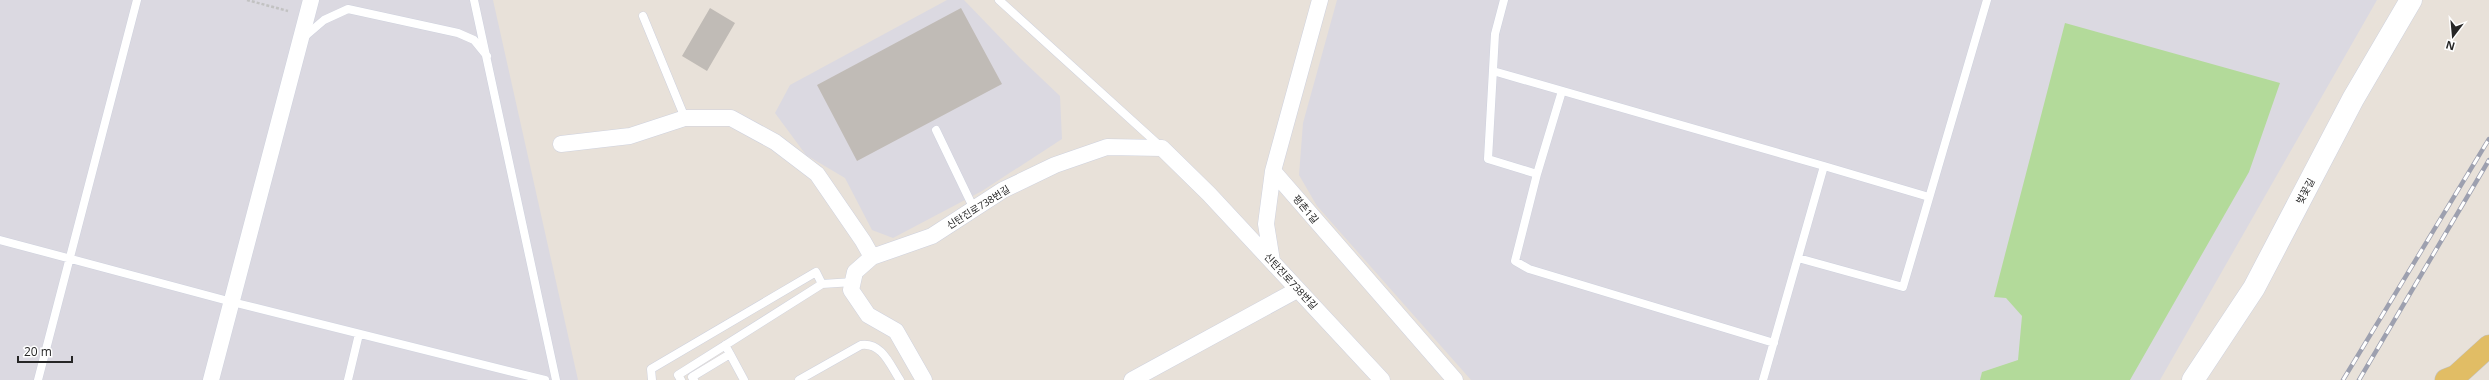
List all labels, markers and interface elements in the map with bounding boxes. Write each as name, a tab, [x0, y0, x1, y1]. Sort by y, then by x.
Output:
north arrow	[2433, 16, 2473, 56]
text: N	[2444, 38, 2456, 55]
street label: 벚꽃길	[2292, 176, 2318, 206]
street label: 신탄진로738번길	[944, 182, 1012, 232]
street label: 평촌1길	[1290, 192, 1322, 226]
street label: 신탄진로738번길	[1261, 250, 1321, 312]
scale bar	[18, 338, 72, 364]
text: 20 m	[24, 343, 52, 360]

